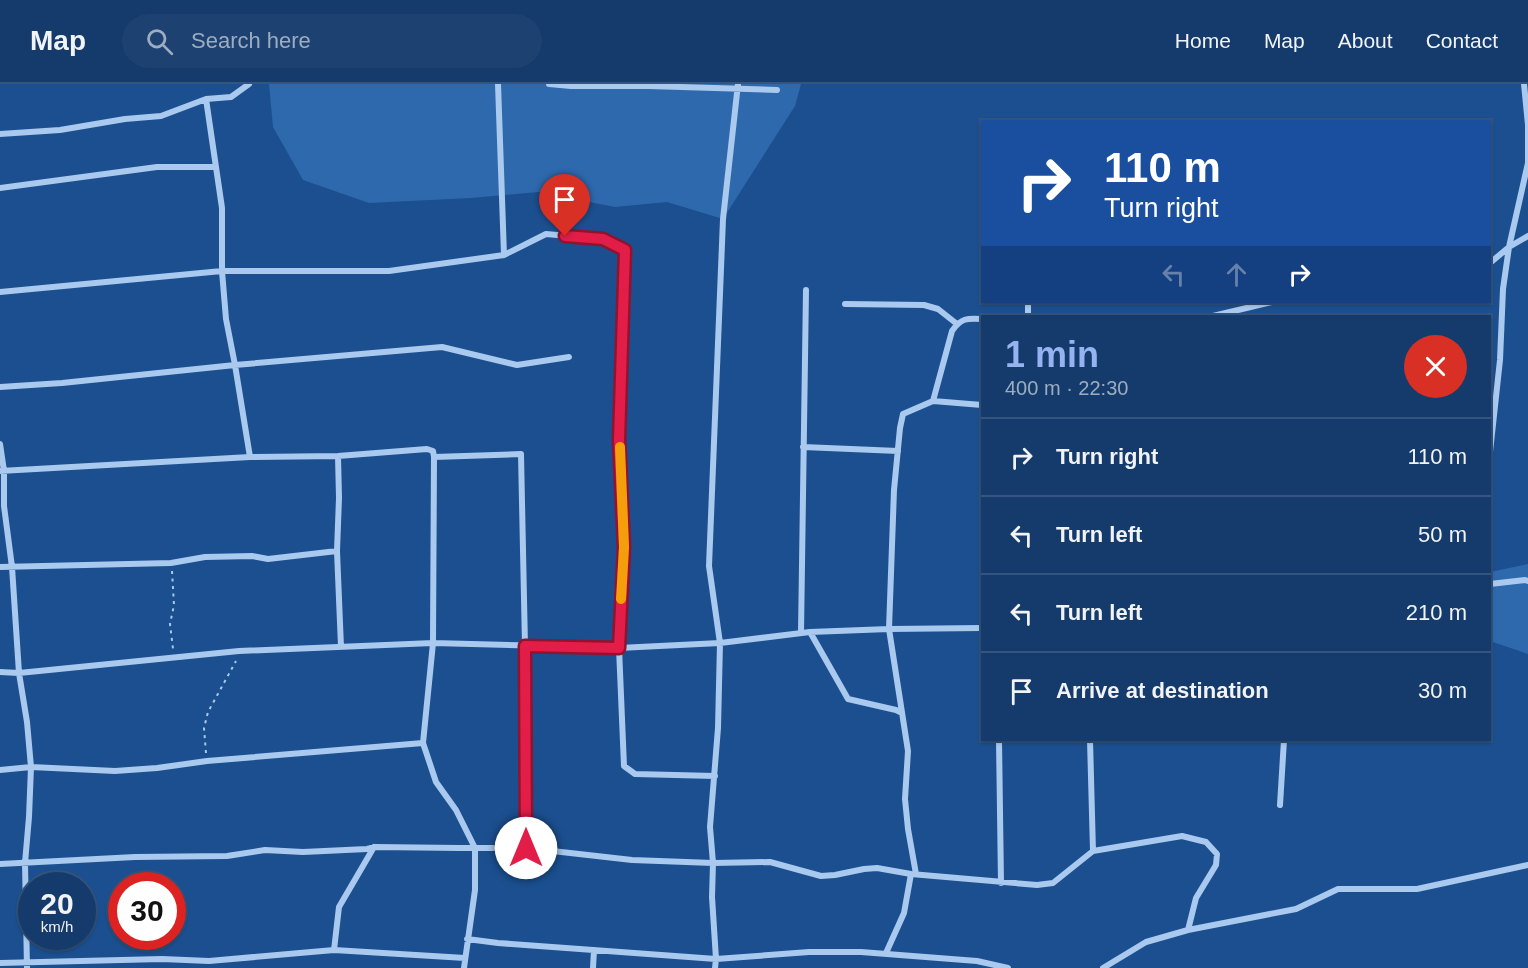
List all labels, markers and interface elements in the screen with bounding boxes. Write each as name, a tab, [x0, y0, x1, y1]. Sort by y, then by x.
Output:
search box	[122, 14, 542, 68]
text: Map	[30, 25, 86, 56]
icon: search	[143, 25, 176, 58]
text: Search here	[191, 28, 311, 53]
text: Home	[1175, 29, 1231, 52]
text: Map	[1264, 29, 1305, 52]
text: About	[1338, 29, 1393, 52]
text: Contact	[1426, 29, 1498, 52]
icon: right	[1005, 144, 1083, 222]
text: 110 m	[1104, 144, 1221, 191]
pin	[539, 174, 590, 236]
icon: arrive	[548, 183, 581, 216]
text: Turn right	[1104, 193, 1219, 223]
icon: left	[1157, 258, 1190, 291]
icon: ahead	[1220, 258, 1253, 291]
icon: right	[1283, 258, 1316, 291]
text: 1 min	[1005, 334, 1099, 375]
button: close	[1404, 335, 1467, 398]
text: 400 m · 22:30	[1005, 377, 1128, 399]
icon: right	[1005, 441, 1038, 474]
text: Turn right	[1056, 444, 1158, 469]
text: 110 m	[1407, 444, 1467, 469]
icon: left	[1005, 519, 1038, 552]
text: Turn left	[1056, 522, 1142, 547]
text: 50 m	[1418, 522, 1467, 547]
icon: left	[1005, 597, 1038, 630]
text: Turn left	[1056, 600, 1142, 625]
text: 210 m	[1406, 600, 1467, 625]
icon: arrive	[1005, 675, 1038, 708]
text: Arrive at destination	[1056, 678, 1269, 703]
text: 30 m	[1418, 678, 1467, 703]
position arrow	[494, 816, 558, 880]
speed limit sign: 30	[108, 872, 186, 950]
text: 20	[40, 887, 74, 920]
text: km/h	[41, 918, 73, 935]

